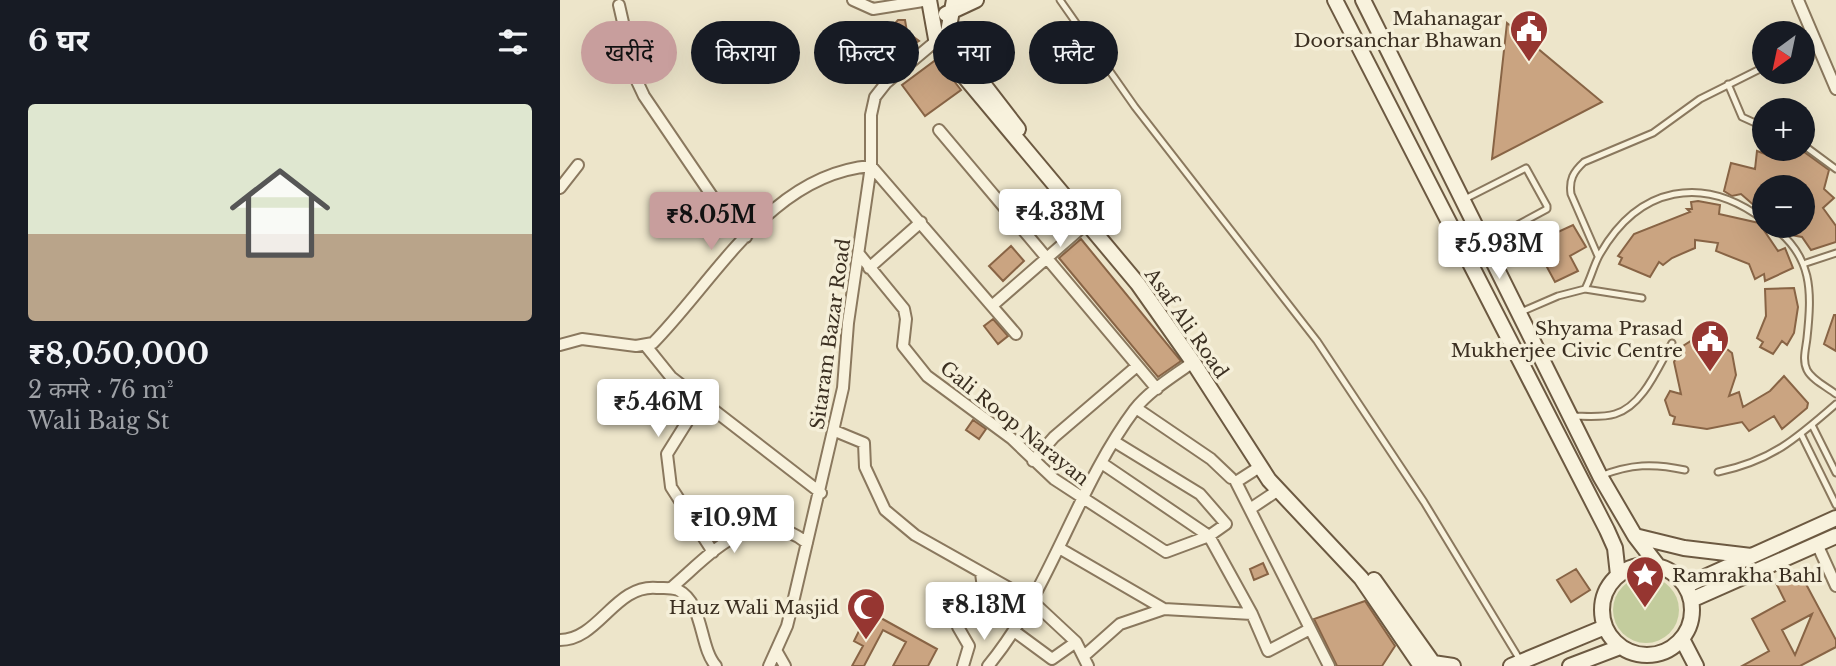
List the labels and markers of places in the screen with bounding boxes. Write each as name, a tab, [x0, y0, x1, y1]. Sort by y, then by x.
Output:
place label: Mahanagar Doorsanchar Bhawan	[1294, 7, 1502, 52]
public building icon: Mahanagar Doorsanchar Bhawan	[1508, 8, 1550, 63]
pin: ₹4.33M	[1003, 190, 1117, 249]
pin: ₹8.05M	[654, 192, 768, 252]
pin: ₹5.93M	[1442, 222, 1556, 281]
place label: Shyama Prasad Mukherjee Civic Centre	[1451, 317, 1683, 362]
public building icon: Shyama Prasad Mukherjee Civic Centre	[1689, 318, 1731, 373]
pin: ₹5.46M	[601, 380, 715, 439]
pin: ₹10.9M	[677, 496, 791, 555]
place icon: Ramrakha Bahl	[1624, 554, 1666, 609]
place label: Ramrakha Bahl	[1672, 564, 1822, 587]
pin: ₹8.13M	[927, 582, 1041, 642]
mosque icon: Hauz Wali Masjid	[845, 586, 887, 641]
place label: Hauz Wali Masjid	[669, 596, 839, 619]

